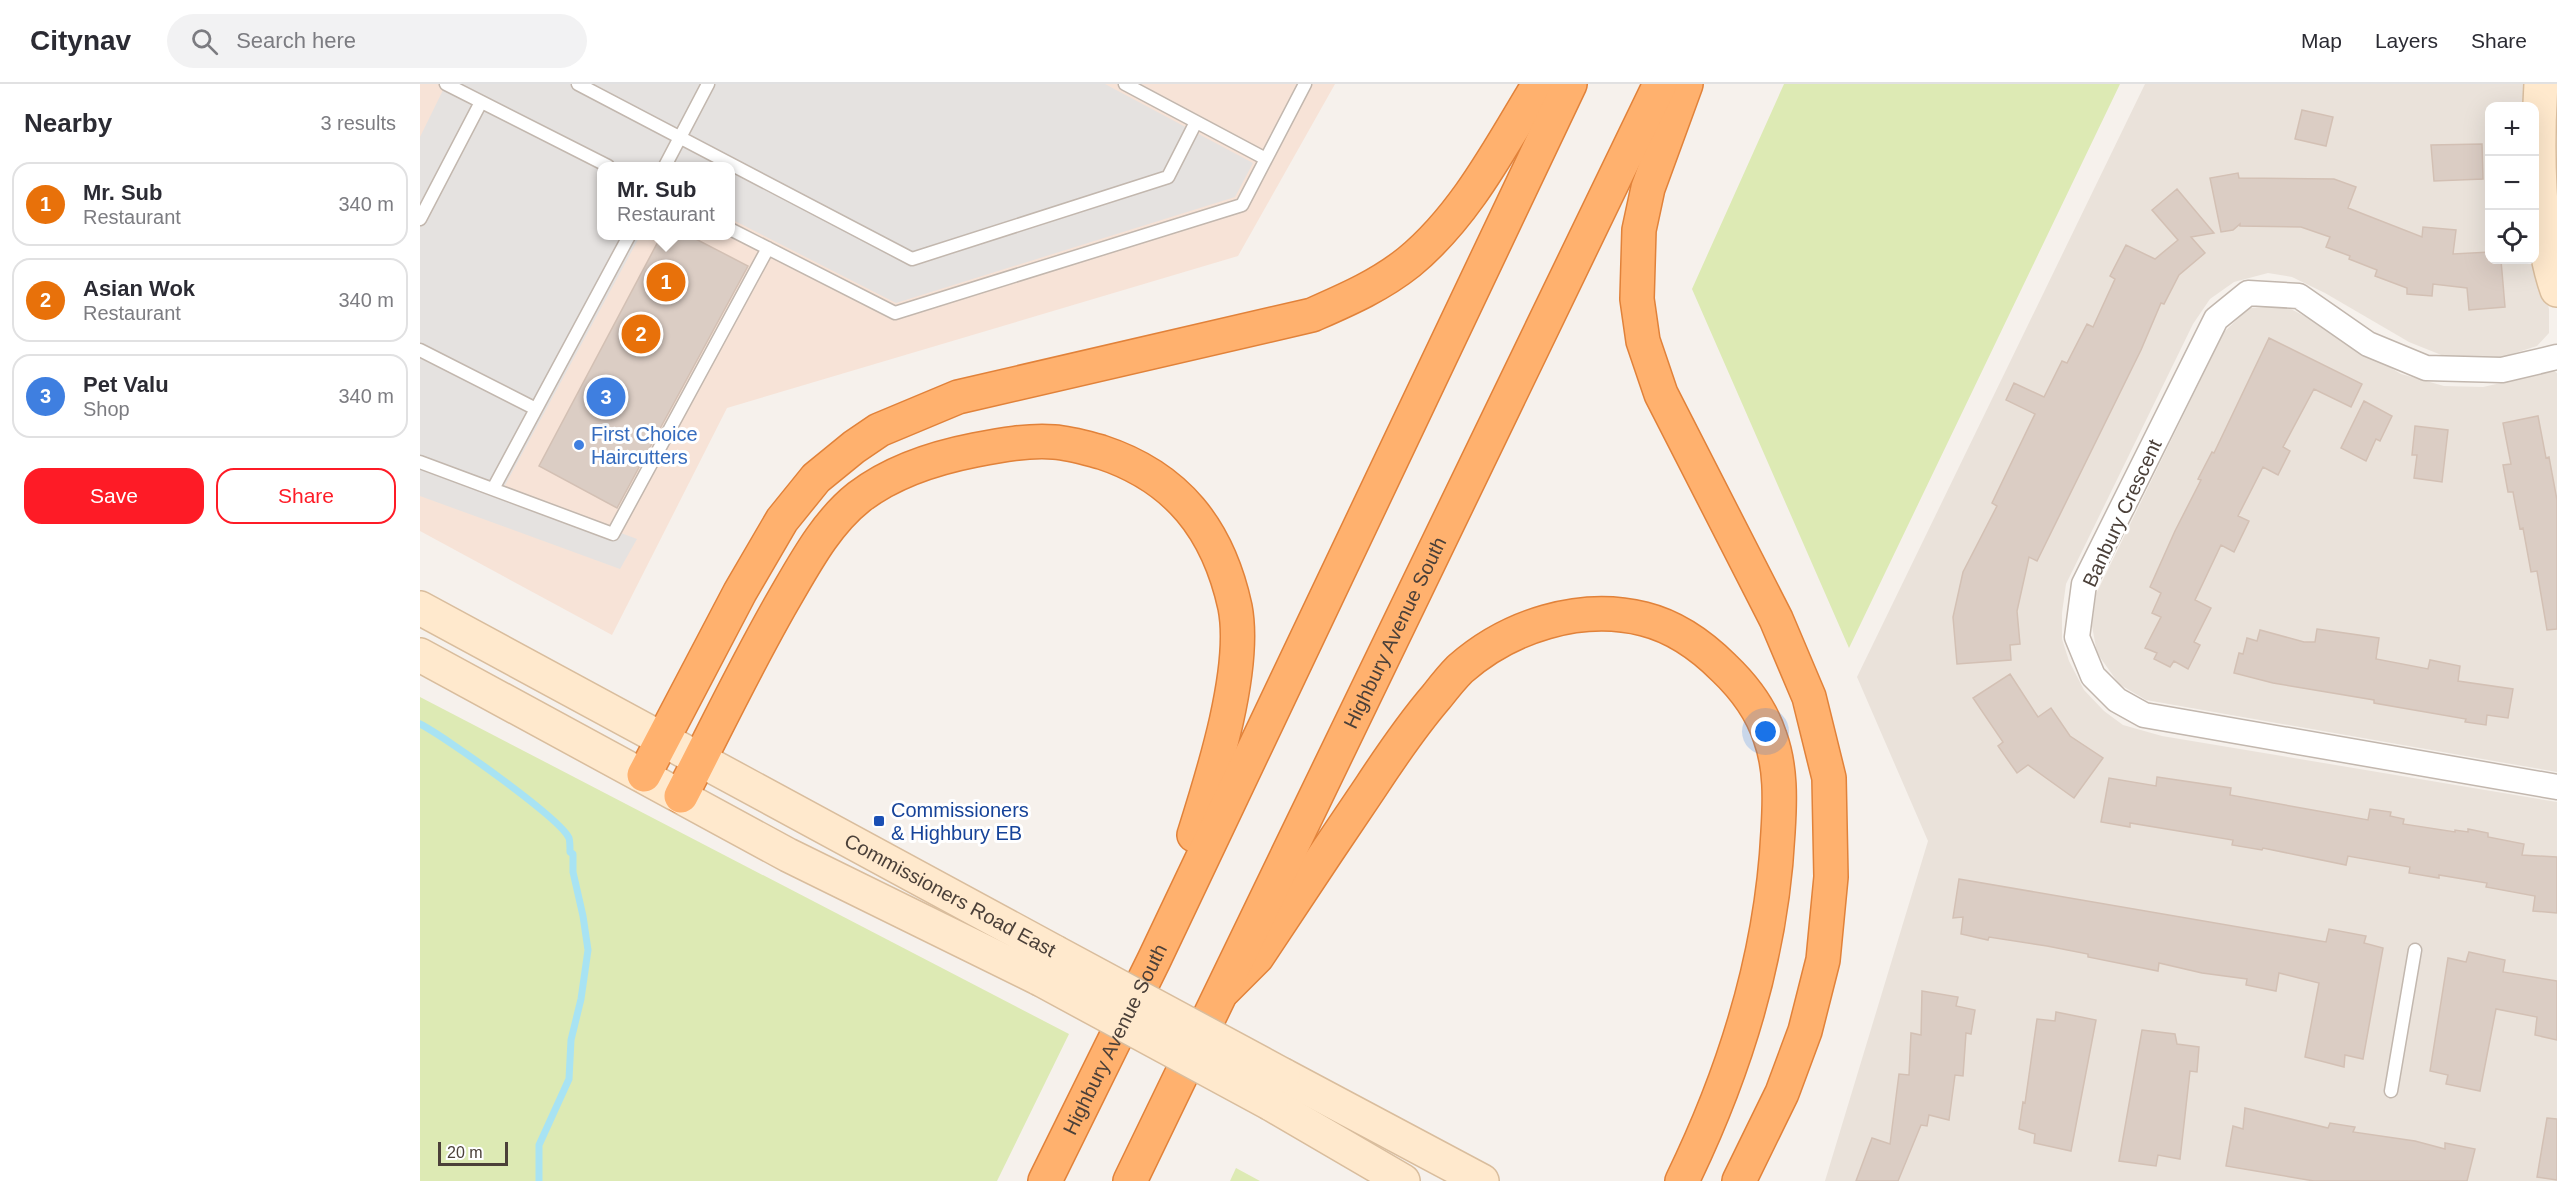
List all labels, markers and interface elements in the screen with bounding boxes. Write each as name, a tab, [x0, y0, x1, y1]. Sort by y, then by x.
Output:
search box	[167, 14, 587, 68]
text: Citynav	[30, 25, 131, 56]
icon: search	[188, 25, 221, 58]
text: Search here	[236, 28, 356, 53]
text: Map	[2301, 29, 2342, 52]
text: Layers	[2375, 29, 2438, 52]
text: Share	[2471, 29, 2527, 52]
map controls	[2485, 102, 2539, 264]
button: +	[2485, 102, 2539, 156]
text: Nearby	[24, 108, 112, 138]
text: 3 results	[320, 112, 396, 134]
button: −	[2485, 156, 2539, 210]
popup	[597, 162, 735, 240]
text: Mr. Sub	[617, 177, 697, 202]
text: Mr. Sub	[83, 180, 162, 205]
text: 1	[40, 193, 51, 215]
text: 340 m	[338, 193, 394, 215]
text: Restaurant	[617, 203, 715, 225]
text: Restaurant	[83, 206, 181, 228]
button: locate	[2485, 210, 2539, 264]
pin: 1	[646, 260, 686, 304]
text: Asian Wok	[83, 276, 195, 301]
text: 2	[40, 289, 51, 311]
text: 340 m	[338, 289, 394, 311]
text: Restaurant	[83, 302, 181, 324]
pin: 2	[622, 312, 660, 356]
text: Pet Valu	[83, 372, 169, 397]
pin: 3	[586, 374, 626, 420]
text: 3	[40, 385, 51, 407]
text: 340 m	[338, 385, 394, 407]
text: Shop	[83, 398, 130, 420]
place label: First Choice Haircutters	[591, 423, 698, 468]
street label: Banbury Crescent	[2078, 435, 2166, 590]
marker: First Choice Haircutters	[572, 438, 586, 452]
button: Save	[24, 468, 204, 524]
button: Share	[216, 468, 396, 524]
street label: Highbury Avenue South	[1339, 533, 1450, 732]
your location	[1751, 717, 1780, 746]
place label: Commissioners & Highbury EB	[891, 799, 1029, 844]
marker: Commissioners & Highbury EB	[872, 814, 886, 828]
street label: Commissioners Road East	[841, 829, 1060, 962]
street label: Highbury Avenue South	[1059, 940, 1171, 1138]
scale bar	[438, 1139, 508, 1166]
text: 20 m	[447, 1144, 483, 1161]

